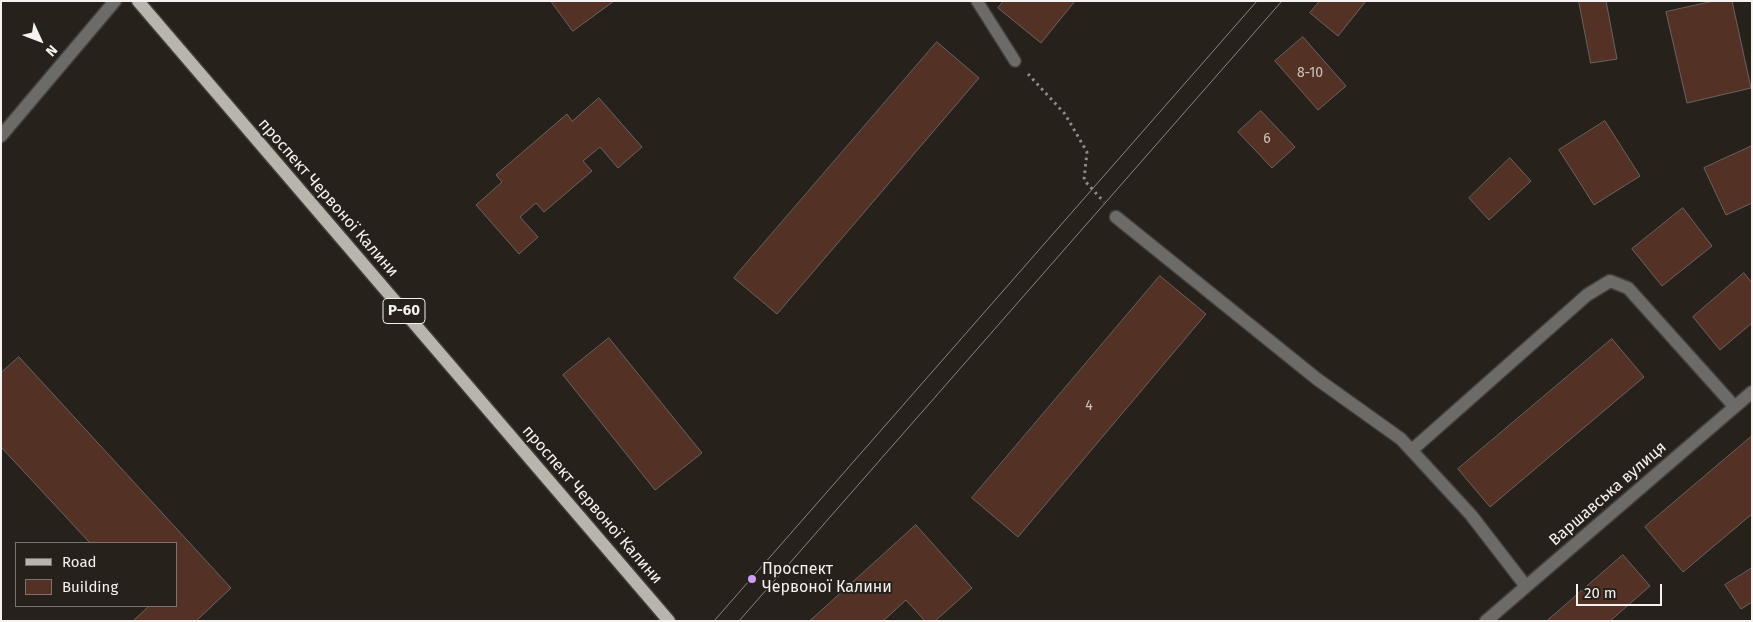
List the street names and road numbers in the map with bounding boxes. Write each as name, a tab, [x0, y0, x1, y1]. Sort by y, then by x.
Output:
street label: проспект Червоної Калини	[254, 115, 402, 281]
road number: Р-60	[383, 298, 425, 324]
street label: проспект Червоної Калини	[518, 422, 666, 588]
street label: Варшавська вулиця	[1546, 438, 1670, 550]

